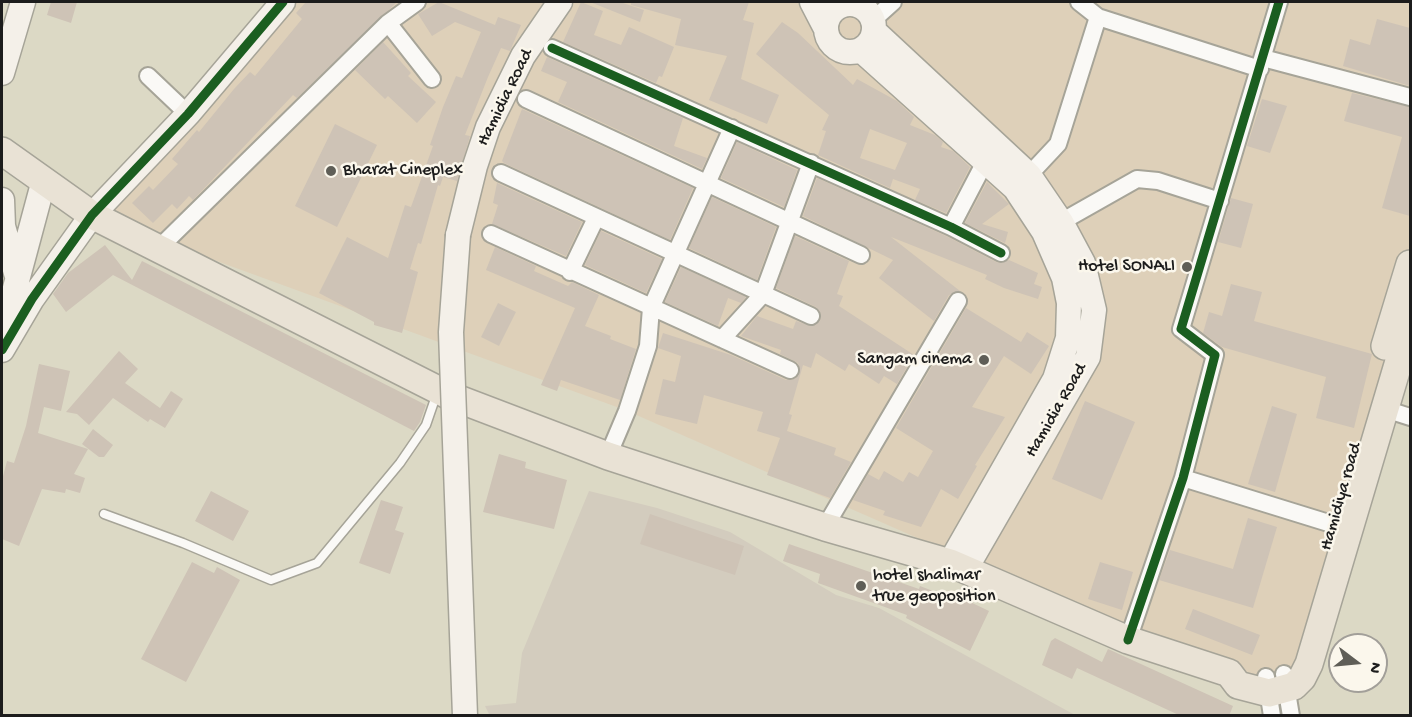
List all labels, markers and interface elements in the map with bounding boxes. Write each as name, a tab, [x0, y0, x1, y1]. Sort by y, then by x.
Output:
street label: Hamidia Road	[473, 46, 539, 150]
place label: Bharat Cineplex	[343, 160, 463, 182]
marker: Bharat Cineplex	[324, 164, 338, 178]
place label: Hotel SONALI	[1078, 256, 1175, 278]
marker: Hotel SONALI	[1180, 260, 1194, 274]
place label: Sangam cinema	[857, 349, 972, 371]
marker: Sangam cinema	[977, 353, 991, 367]
street label: Hamidia Road	[1021, 360, 1093, 462]
street label: Hamidiya road	[1316, 441, 1368, 553]
place label: hotel shalimar true geoposition	[873, 565, 995, 608]
marker: hotel shalimar true geoposition	[854, 579, 868, 593]
north arrow	[1328, 633, 1388, 693]
text: N	[1363, 660, 1384, 675]

